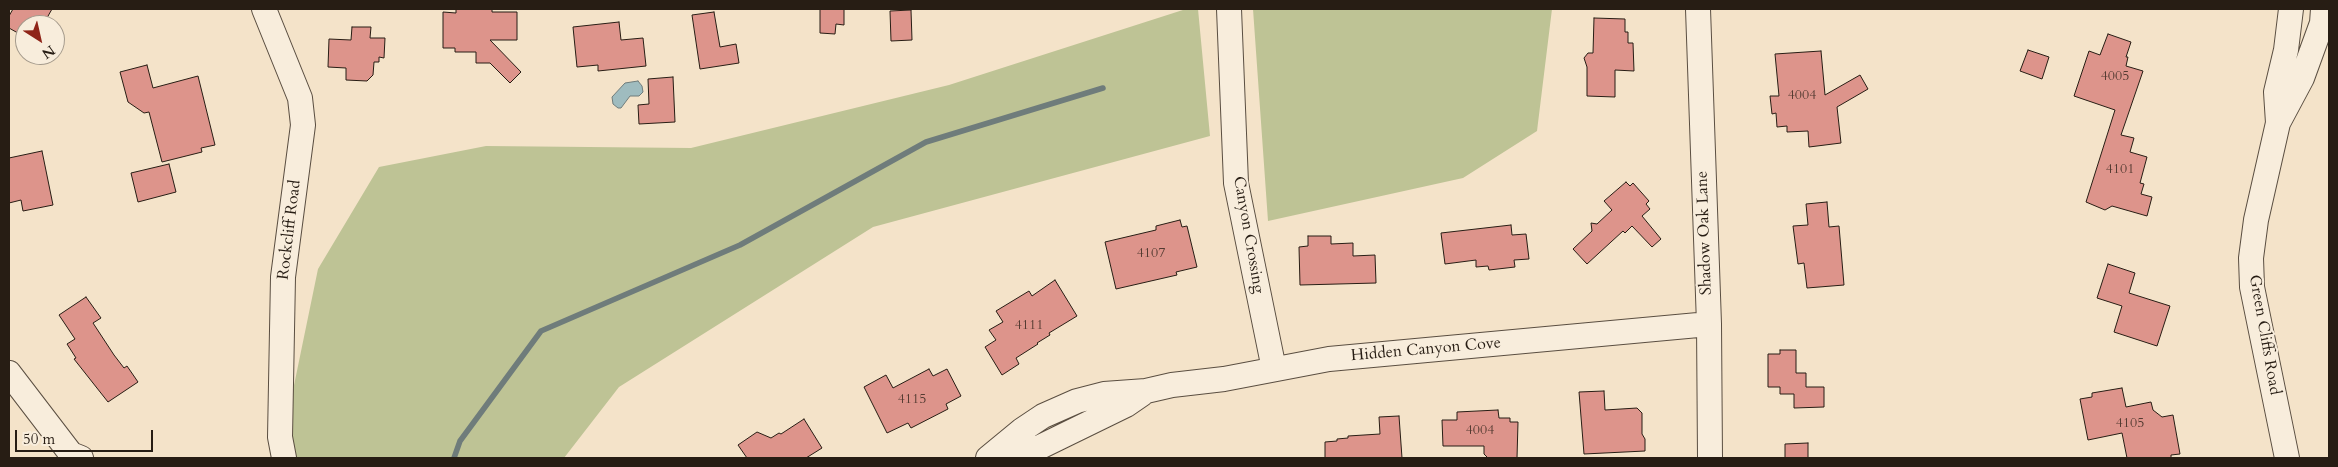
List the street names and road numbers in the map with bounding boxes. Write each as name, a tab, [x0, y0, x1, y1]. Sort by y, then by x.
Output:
street label: Shadow Oak Lane	[1693, 170, 1717, 296]
street label: Canyon Crossing	[1228, 175, 1268, 295]
street label: Rockcliff Road	[274, 179, 306, 281]
street label: Green Cliffs Road	[2244, 273, 2284, 397]
street label: Hidden Canyon Cove	[1350, 334, 1502, 366]

